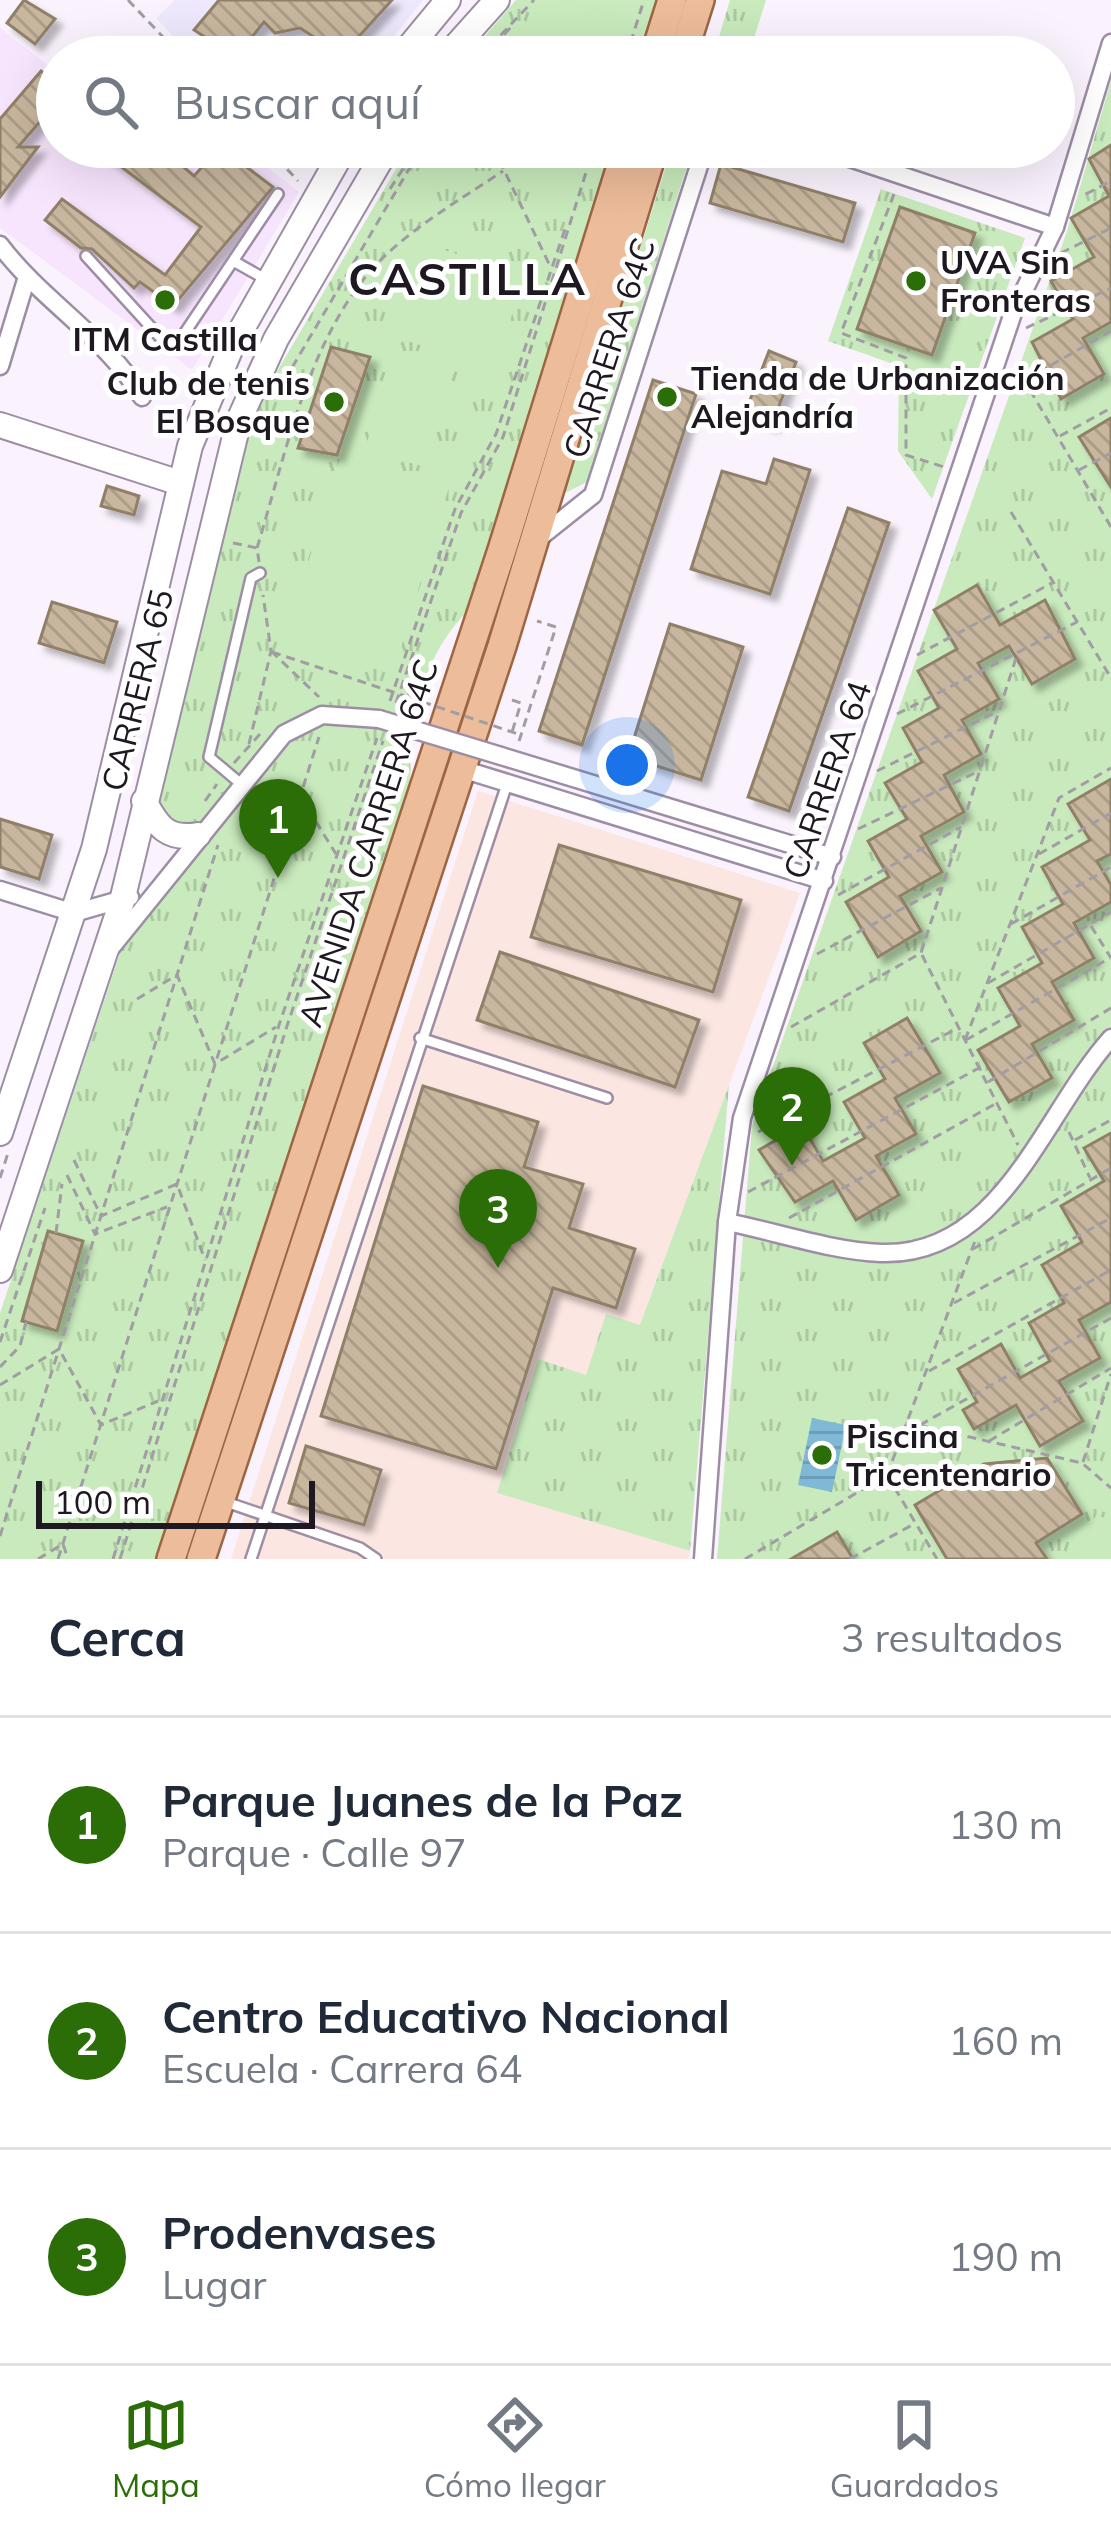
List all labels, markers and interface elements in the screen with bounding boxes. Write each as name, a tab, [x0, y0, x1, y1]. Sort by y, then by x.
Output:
search box	[36, 36, 1075, 168]
icon: search	[78, 69, 144, 135]
text: Buscar aquí	[174, 74, 421, 130]
street label: CARRERA 64C	[554, 233, 663, 463]
place label: UVA Sin Fronteras	[940, 241, 1091, 320]
district label: CASTILLA	[348, 250, 588, 306]
marker: UVA Sin Fronteras	[903, 268, 929, 294]
marker: ITM Castilla	[152, 287, 178, 313]
place label: ITM Castilla	[72, 318, 258, 359]
place label: Tienda de Urbanización Alejandría	[691, 357, 1065, 436]
place label: Club de tenis El Bosque	[107, 362, 310, 441]
marker: Tienda de Urbanización Alejandría	[654, 384, 680, 410]
marker: Club de tenis El Bosque	[321, 389, 347, 415]
street label: CARRERA 65	[92, 585, 181, 795]
street label: AVENIDA CARRERA 64C	[289, 654, 446, 1032]
street label: CARRERA 64	[774, 676, 879, 884]
your location	[597, 735, 657, 795]
pin: 1	[239, 779, 317, 878]
pin: 2	[753, 1067, 831, 1166]
pin: 3	[459, 1169, 537, 1268]
place label: Piscina Tricentenario	[846, 1415, 1052, 1494]
marker: Piscina Tricentenario	[809, 1442, 835, 1468]
scale bar	[36, 1475, 315, 1528]
text: 100 m	[54, 1481, 151, 1522]
text: Cerca	[48, 1605, 186, 1669]
text: 3 resultados	[841, 1613, 1063, 1662]
text: Parque Juanes de la Paz	[162, 1772, 683, 1828]
text: 1	[75, 1800, 99, 1849]
text: 130 m	[948, 1800, 1063, 1849]
text: Parque · Calle 97	[162, 1828, 466, 1877]
text: Centro Educativo Nacional	[162, 1988, 730, 2044]
text: 2	[75, 2016, 99, 2065]
text: 160 m	[948, 2016, 1063, 2065]
text: Escuela · Carrera 64	[162, 2044, 522, 2093]
text: Prodenvases	[162, 2204, 437, 2260]
text: 3	[75, 2232, 99, 2281]
text: 190 m	[948, 2232, 1063, 2281]
text: Lugar	[162, 2260, 266, 2309]
tab: Mapa	[112, 2392, 200, 2505]
tab: Cómo llegar	[424, 2392, 606, 2505]
tab: Guardados	[830, 2392, 999, 2505]

